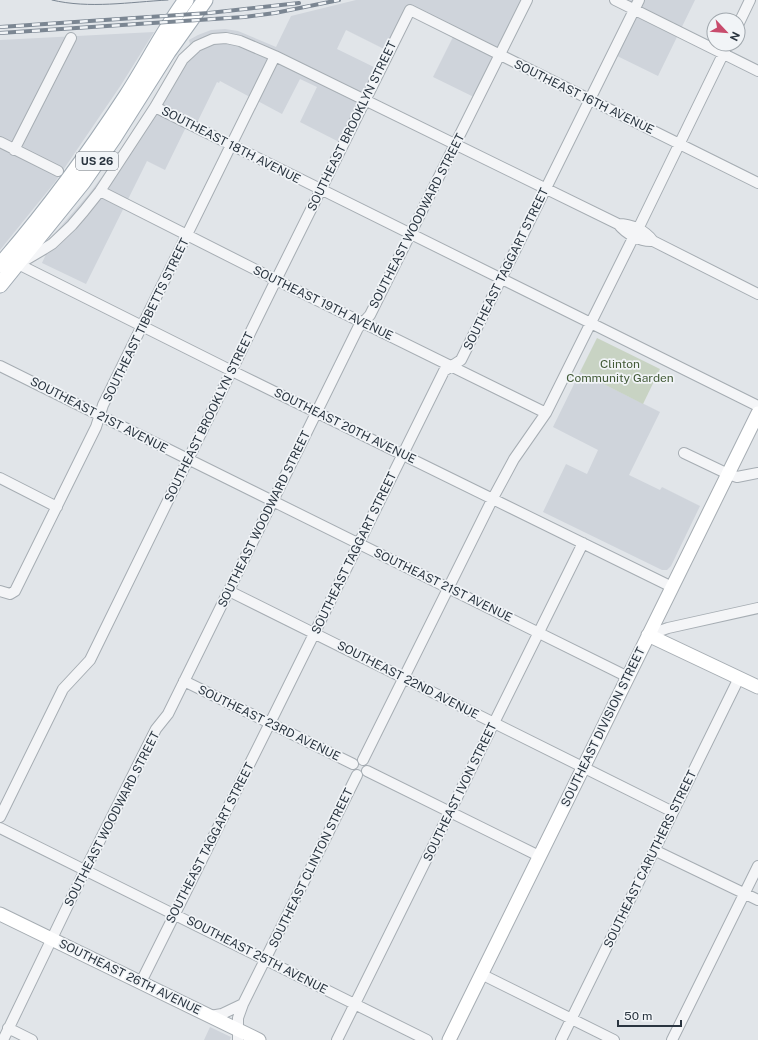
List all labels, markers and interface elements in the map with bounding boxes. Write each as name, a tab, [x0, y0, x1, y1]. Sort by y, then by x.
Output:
north arrow	[706, 12, 746, 52]
text: N	[728, 30, 742, 43]
street label: SOUTHEAST BROOKLYN STREET	[305, 39, 399, 213]
street label: SOUTHEAST 16TH AVENUE	[512, 57, 656, 137]
street label: SOUTHEAST 18TH AVENUE	[159, 104, 303, 186]
street label: SOUTHEAST WOODWARD STREET	[367, 131, 467, 311]
road number: US 26	[76, 152, 118, 170]
street label: SOUTHEAST TAGGART STREET	[461, 186, 551, 352]
street label: SOUTHEAST TIBBETTS STREET	[100, 236, 192, 404]
street label: SOUTHEAST 19TH AVENUE	[251, 263, 395, 343]
street label: SOUTHEAST BROOKLYN STREET	[162, 330, 256, 504]
park label: Clinton Community Garden	[566, 357, 674, 385]
street label: SOUTHEAST 21ST AVENUE	[28, 374, 170, 456]
street label: SOUTHEAST 20TH AVENUE	[272, 385, 418, 467]
street label: SOUTHEAST WOODWARD STREET	[215, 428, 313, 610]
street label: SOUTHEAST TAGGART STREET	[309, 470, 399, 636]
street label: SOUTHEAST 21ST AVENUE	[371, 545, 515, 625]
street label: SOUTHEAST 22ND AVENUE	[335, 638, 481, 722]
street label: SOUTHEAST DIVISION STREET	[558, 645, 648, 809]
street label: SOUTHEAST 23RD AVENUE	[196, 682, 342, 764]
street label: SOUTHEAST IVON STREET	[420, 721, 500, 863]
street label: SOUTHEAST WOODWARD STREET	[62, 729, 162, 909]
street label: SOUTHEAST TAGGART STREET	[163, 760, 257, 926]
street label: SOUTHEAST CARUTHERS STREET	[601, 768, 699, 950]
street label: SOUTHEAST CLINTON STREET	[266, 786, 356, 950]
street label: SOUTHEAST 25TH AVENUE	[184, 913, 330, 997]
street label: SOUTHEAST 26TH AVENUE	[57, 936, 203, 1018]
scale bar	[618, 1002, 681, 1028]
text: 50 m	[624, 1009, 652, 1023]

